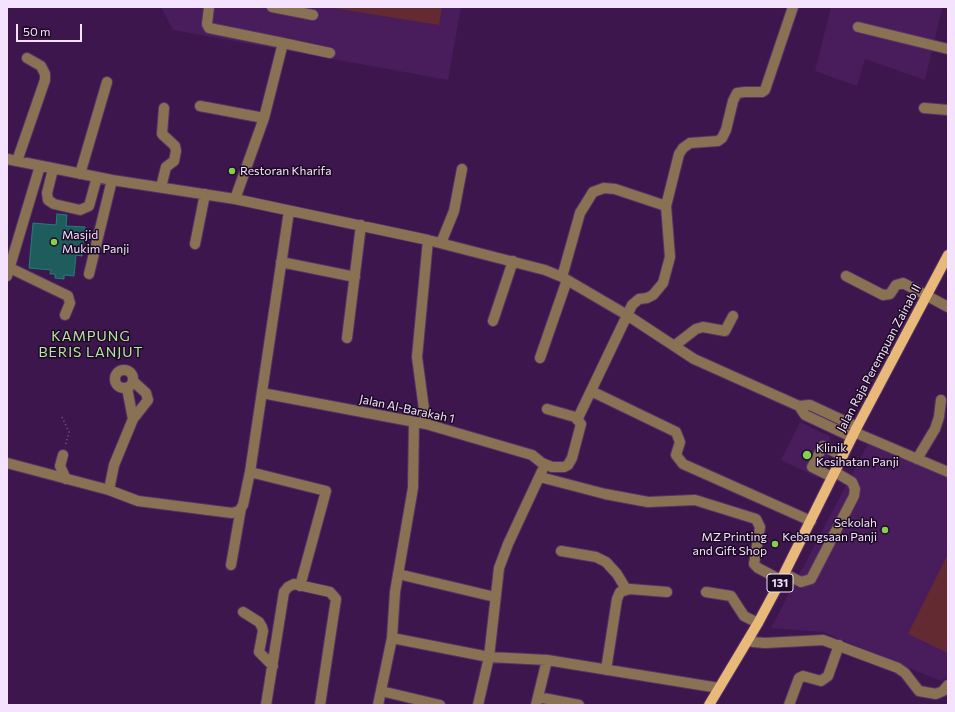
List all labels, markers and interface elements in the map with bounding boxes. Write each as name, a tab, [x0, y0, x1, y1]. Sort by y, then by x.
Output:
scale bar	[18, 16, 84, 42]
text: 50 m	[23, 24, 51, 38]
place label: Restoran Kharifa	[240, 164, 332, 178]
marker: Restoran Kharifa	[227, 166, 237, 176]
place label: Masjid Mukim Panji	[62, 228, 129, 256]
marker: Masjid Mukim Panji	[49, 237, 59, 247]
street label: Jalan Raja Perempuan Zainab II	[834, 282, 924, 434]
district label: KAMPUNG BERIS LANJUT	[38, 328, 144, 360]
street label: Jalan Al-Barakah 1	[358, 392, 456, 426]
place label: Klinik Kesihatan Panji	[816, 441, 899, 469]
marker: Klinik Kesihatan Panji	[801, 449, 813, 461]
place label: Sekolah Kebangsaan Panji	[782, 516, 877, 544]
marker: Sekolah Kebangsaan Panji	[880, 525, 890, 535]
place label: MZ Printing and Gift Shop	[693, 530, 767, 558]
marker: MZ Printing and Gift Shop	[770, 539, 780, 549]
road number: 131	[767, 574, 793, 592]

